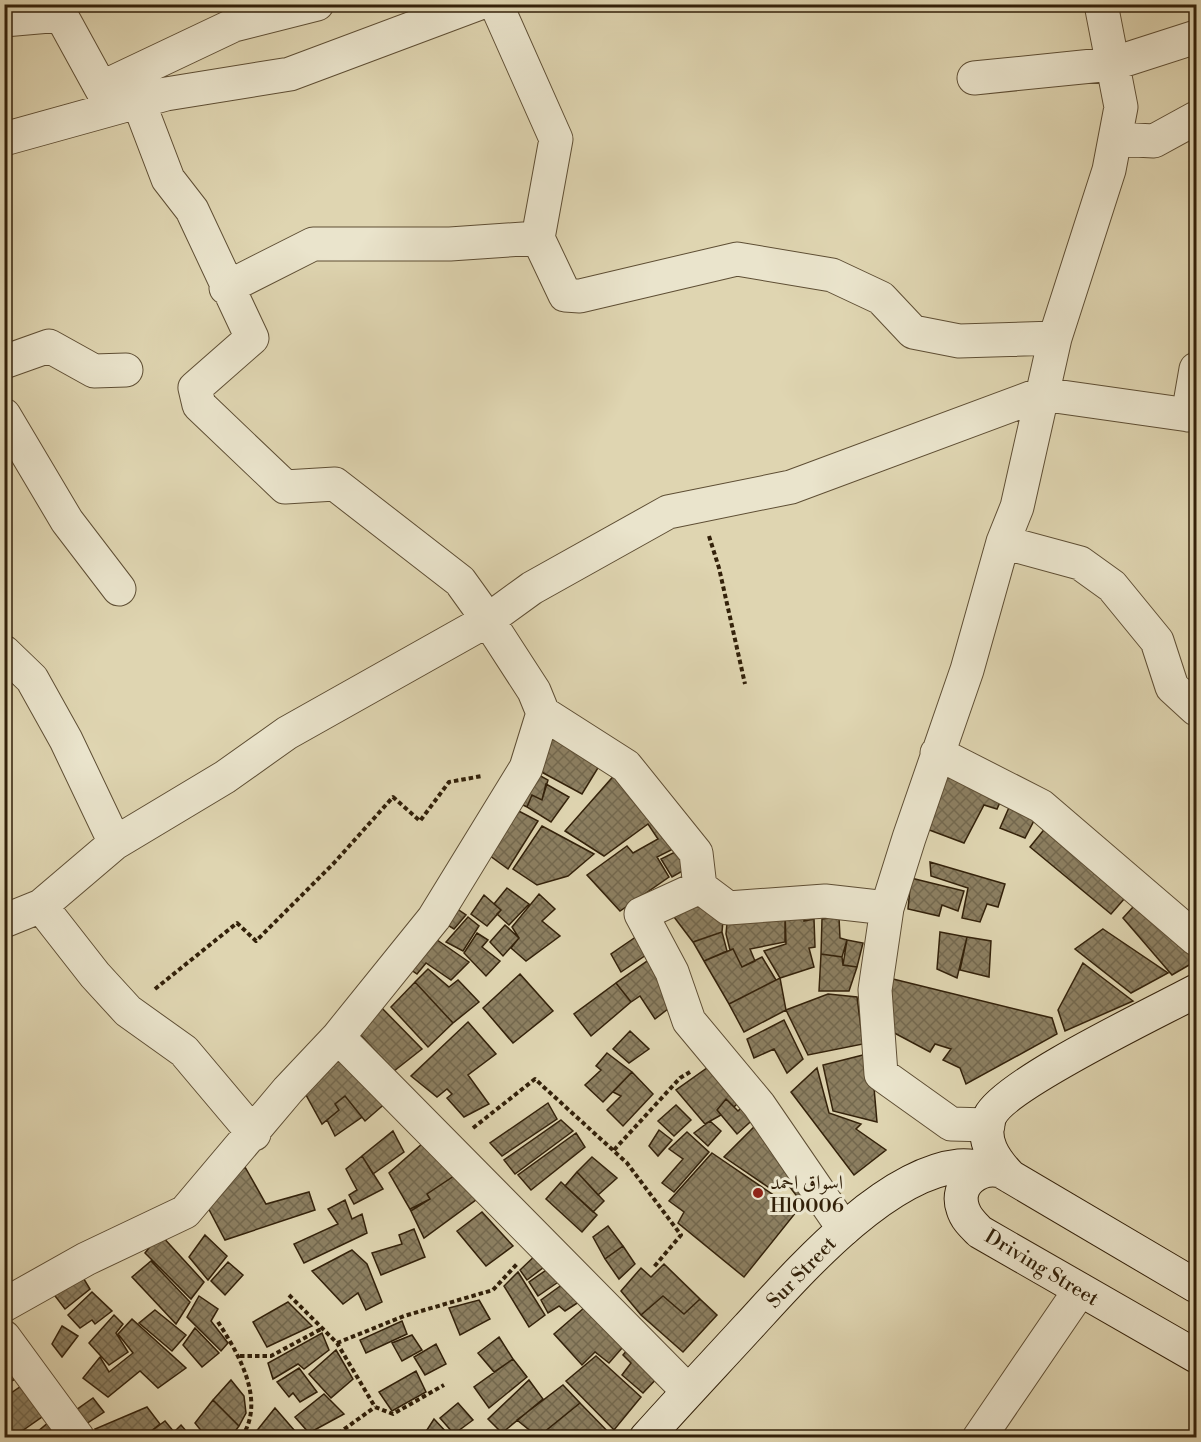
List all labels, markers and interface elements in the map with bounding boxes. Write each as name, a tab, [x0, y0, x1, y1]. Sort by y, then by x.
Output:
place label: اسواق احمد Hl0006	[770, 1171, 844, 1219]
marker: اسواق احمد Hl0006	[751, 1186, 765, 1200]
street label: Driving Street	[980, 1224, 1103, 1312]
street label: Sur Street	[762, 1232, 842, 1314]

